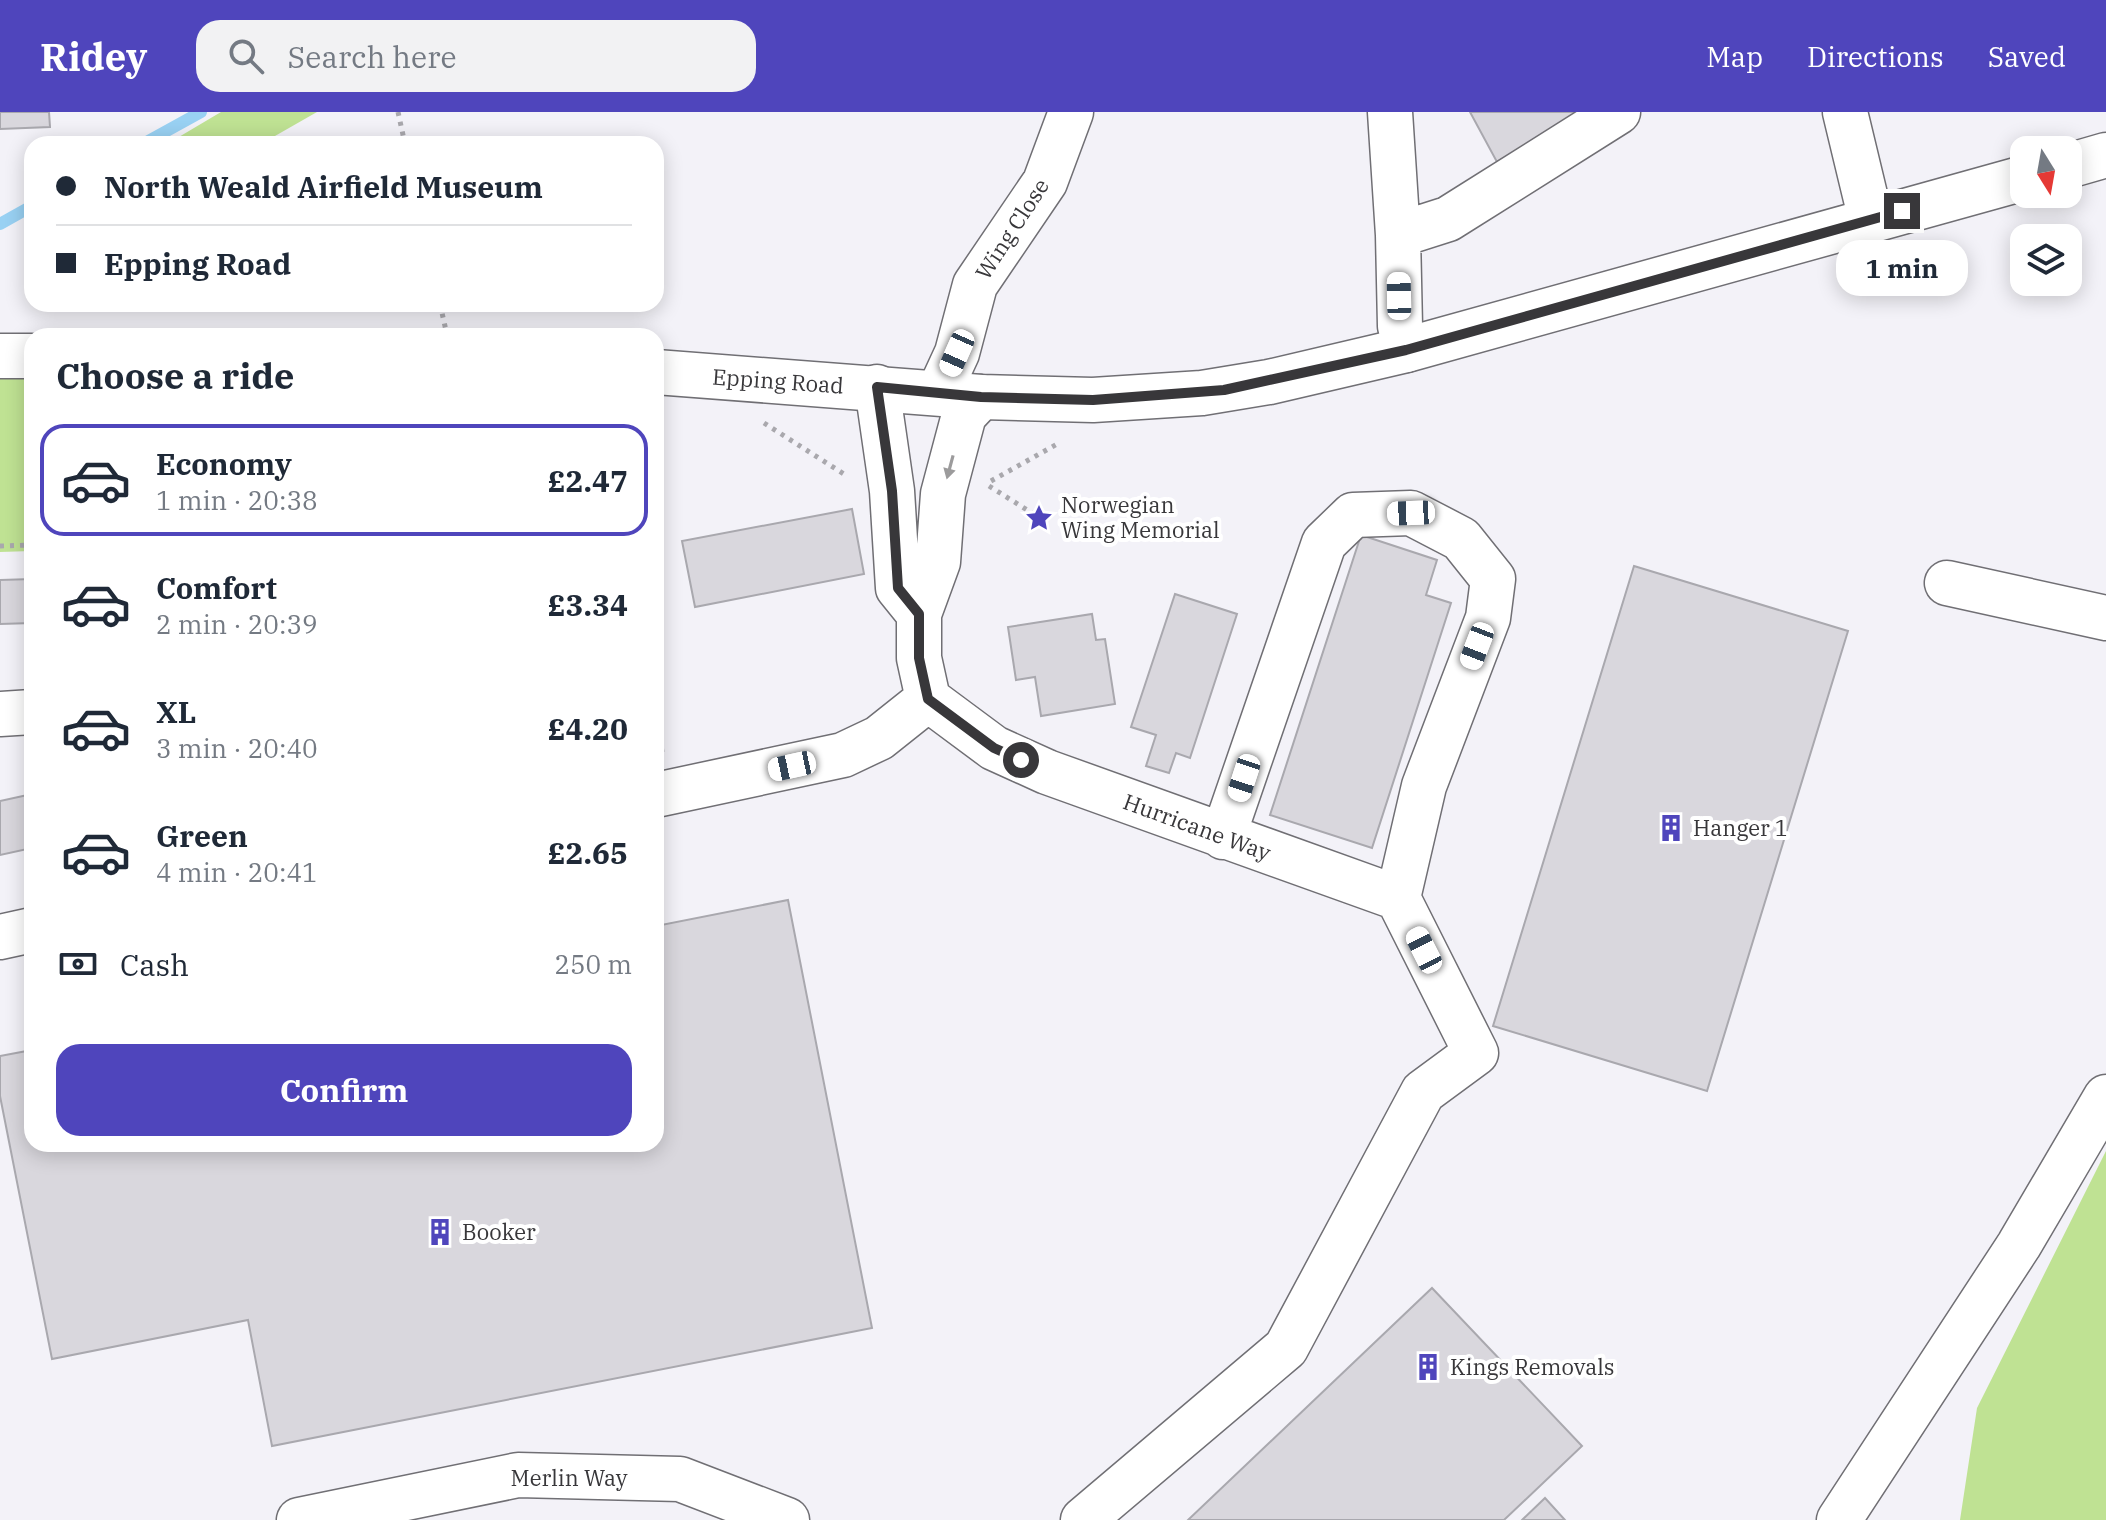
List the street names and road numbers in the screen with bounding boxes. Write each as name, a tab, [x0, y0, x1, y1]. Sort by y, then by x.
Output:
street label: Wing Close	[968, 173, 1055, 285]
street label: Epping Road	[711, 361, 845, 400]
street label: Hurricane Way	[1119, 786, 1275, 867]
street label: Merlin Way	[511, 1463, 628, 1492]

